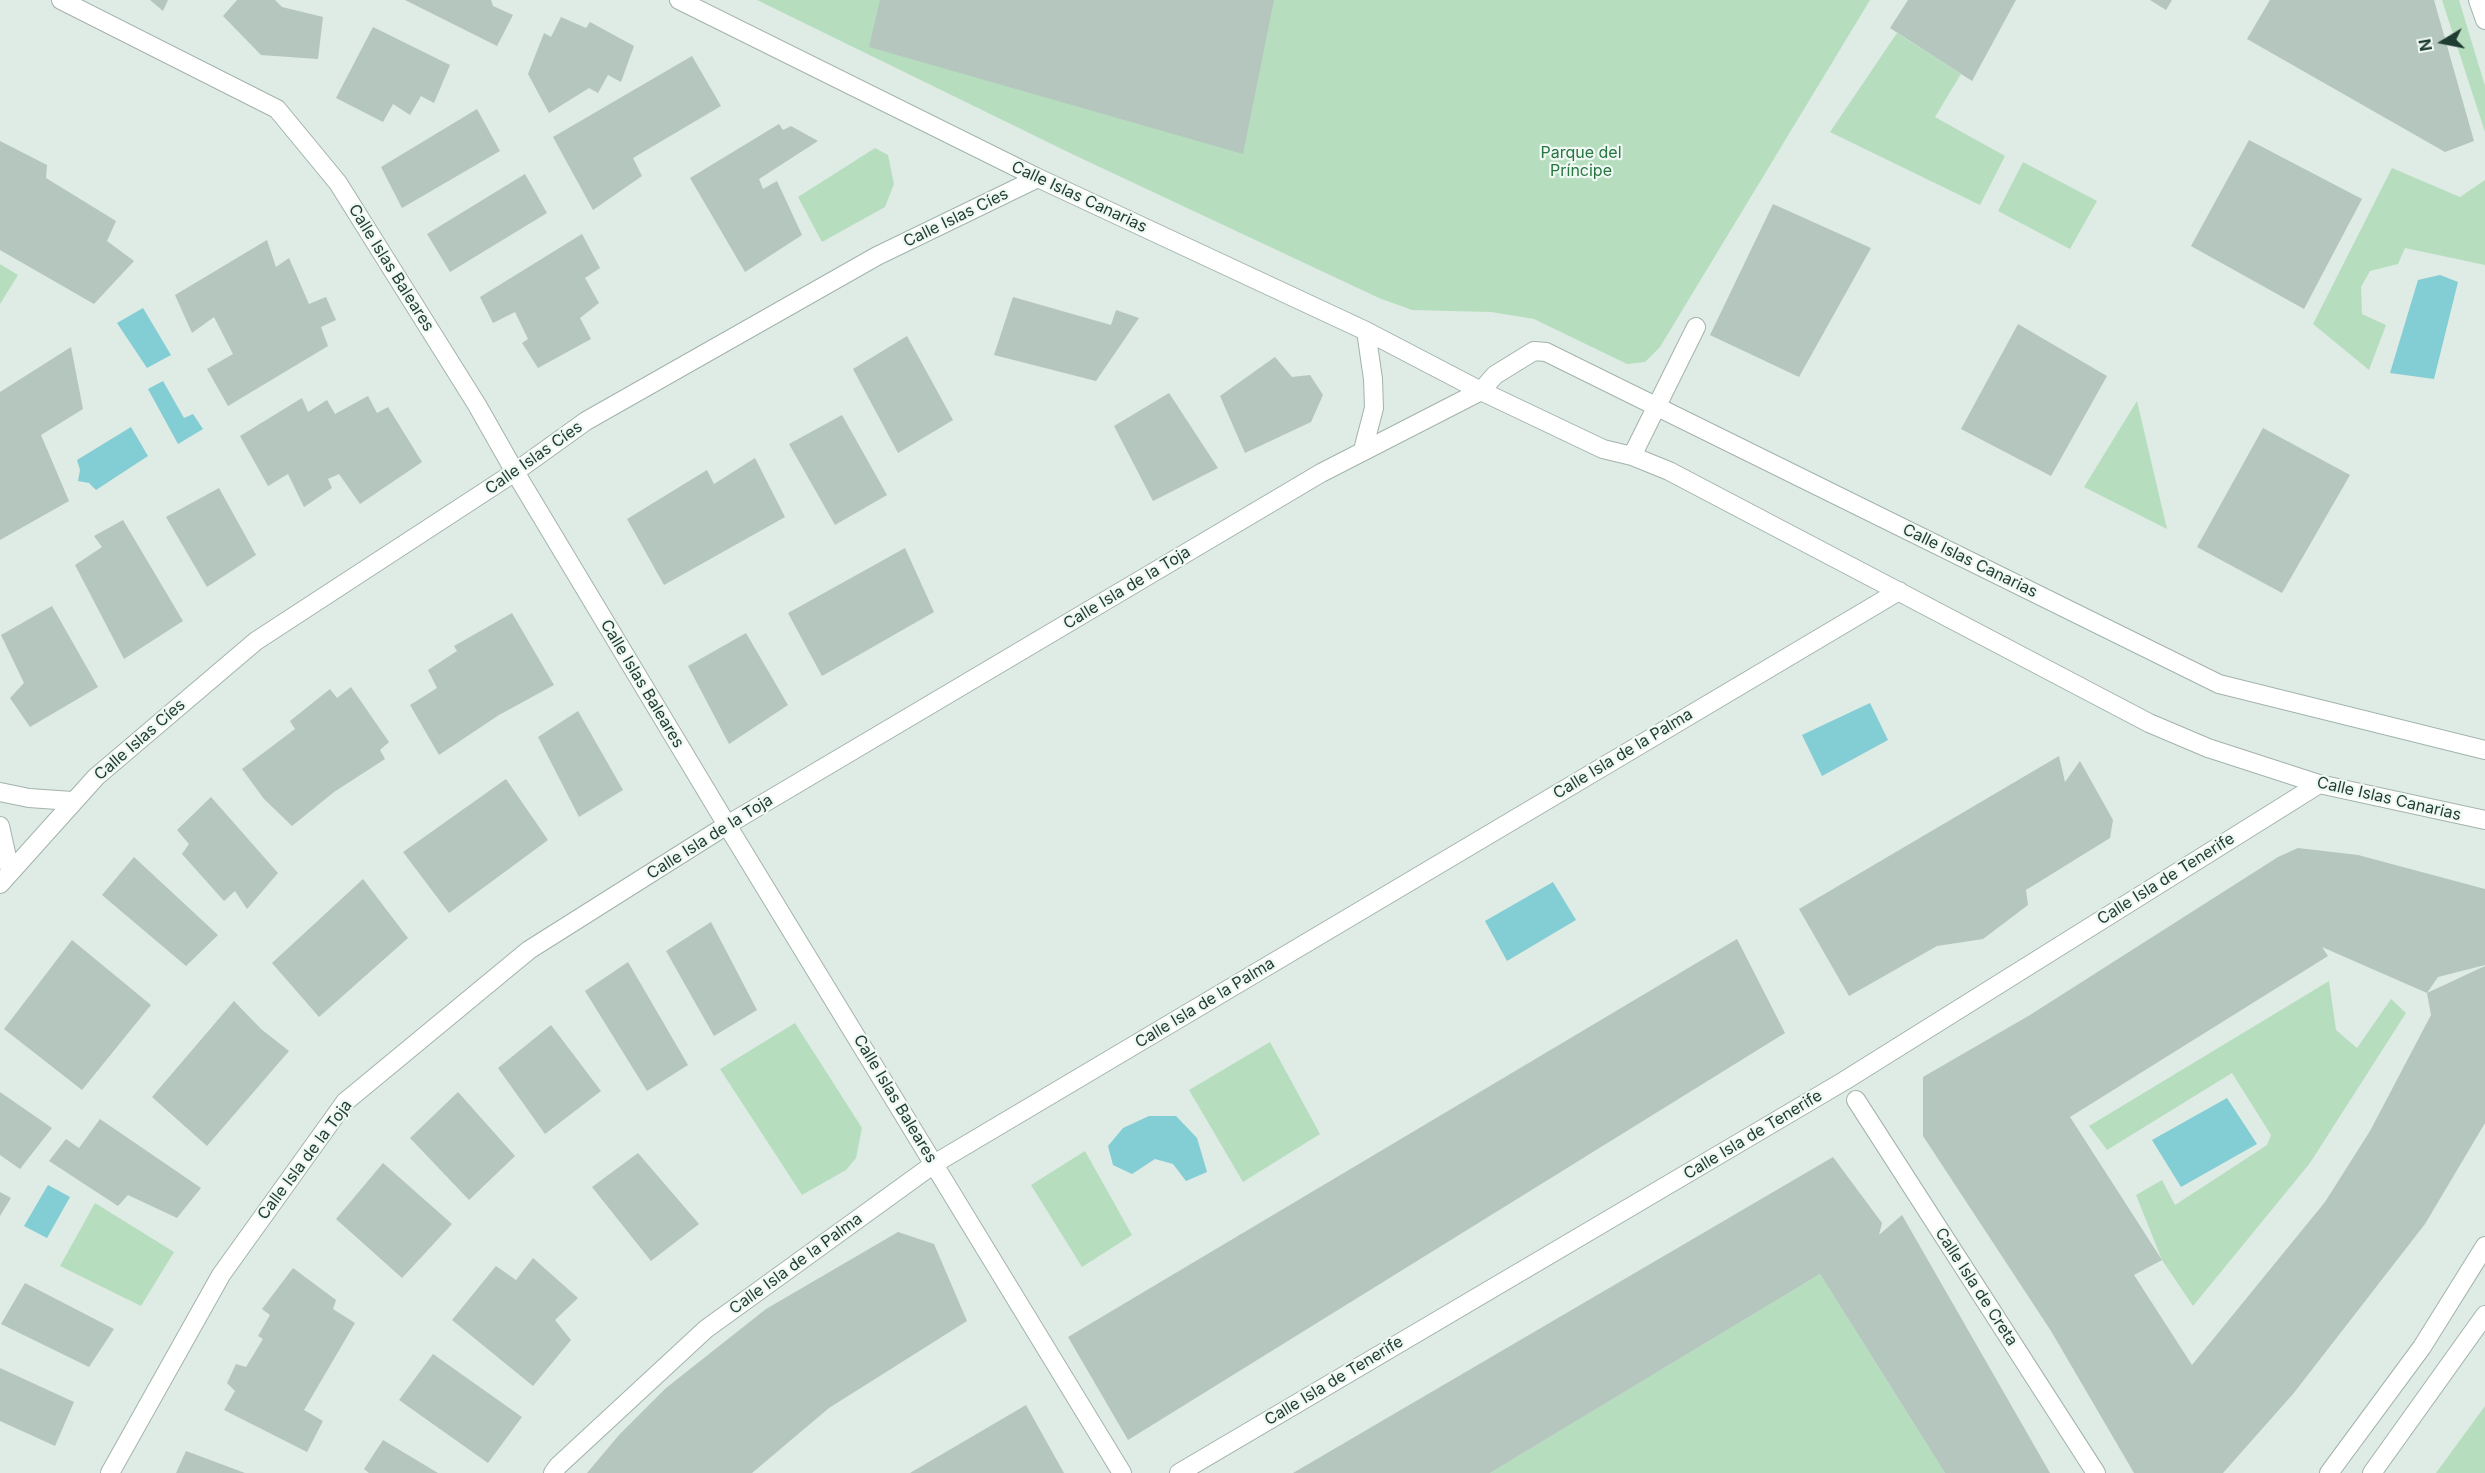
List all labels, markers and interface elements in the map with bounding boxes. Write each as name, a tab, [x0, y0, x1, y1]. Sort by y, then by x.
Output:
north arrow	[2413, 12, 2473, 72]
text: N	[2414, 37, 2436, 53]
park label: Parque del Príncipe	[1540, 143, 1622, 181]
street label: Calle Islas Canarias	[1008, 157, 1150, 237]
street label: Calle Islas Cíes	[901, 184, 1011, 252]
street label: Calle Islas Baleares	[344, 201, 438, 335]
street label: Calle Islas Cíes	[482, 417, 586, 499]
street label: Calle Islas Canarias	[1900, 520, 2040, 602]
street label: Calle Isla de la Toja	[1060, 542, 1194, 634]
street label: Calle Islas Baleares	[596, 616, 688, 752]
street label: Calle Islas Cíes	[91, 695, 189, 785]
street label: Calle Isla de la Palma	[1550, 705, 1696, 803]
street label: Calle Islas Canarias	[2315, 773, 2463, 825]
street label: Calle Isla de la Toja	[643, 790, 777, 884]
street label: Calle Isla de Tenerife	[2094, 829, 2238, 929]
street label: Calle Isla de la Palma	[1132, 954, 1278, 1052]
street label: Calle Islas Baleares	[849, 1031, 941, 1167]
street label: Calle Isla de Tenerife	[1680, 1086, 1826, 1184]
street label: Calle Isla de la Toja	[254, 1096, 356, 1224]
street label: Calle Isla de la Palma	[726, 1209, 866, 1319]
street label: Calle Isla de Creta	[1931, 1224, 2021, 1350]
street label: Calle Isla de Tenerife	[1261, 1332, 1407, 1430]

